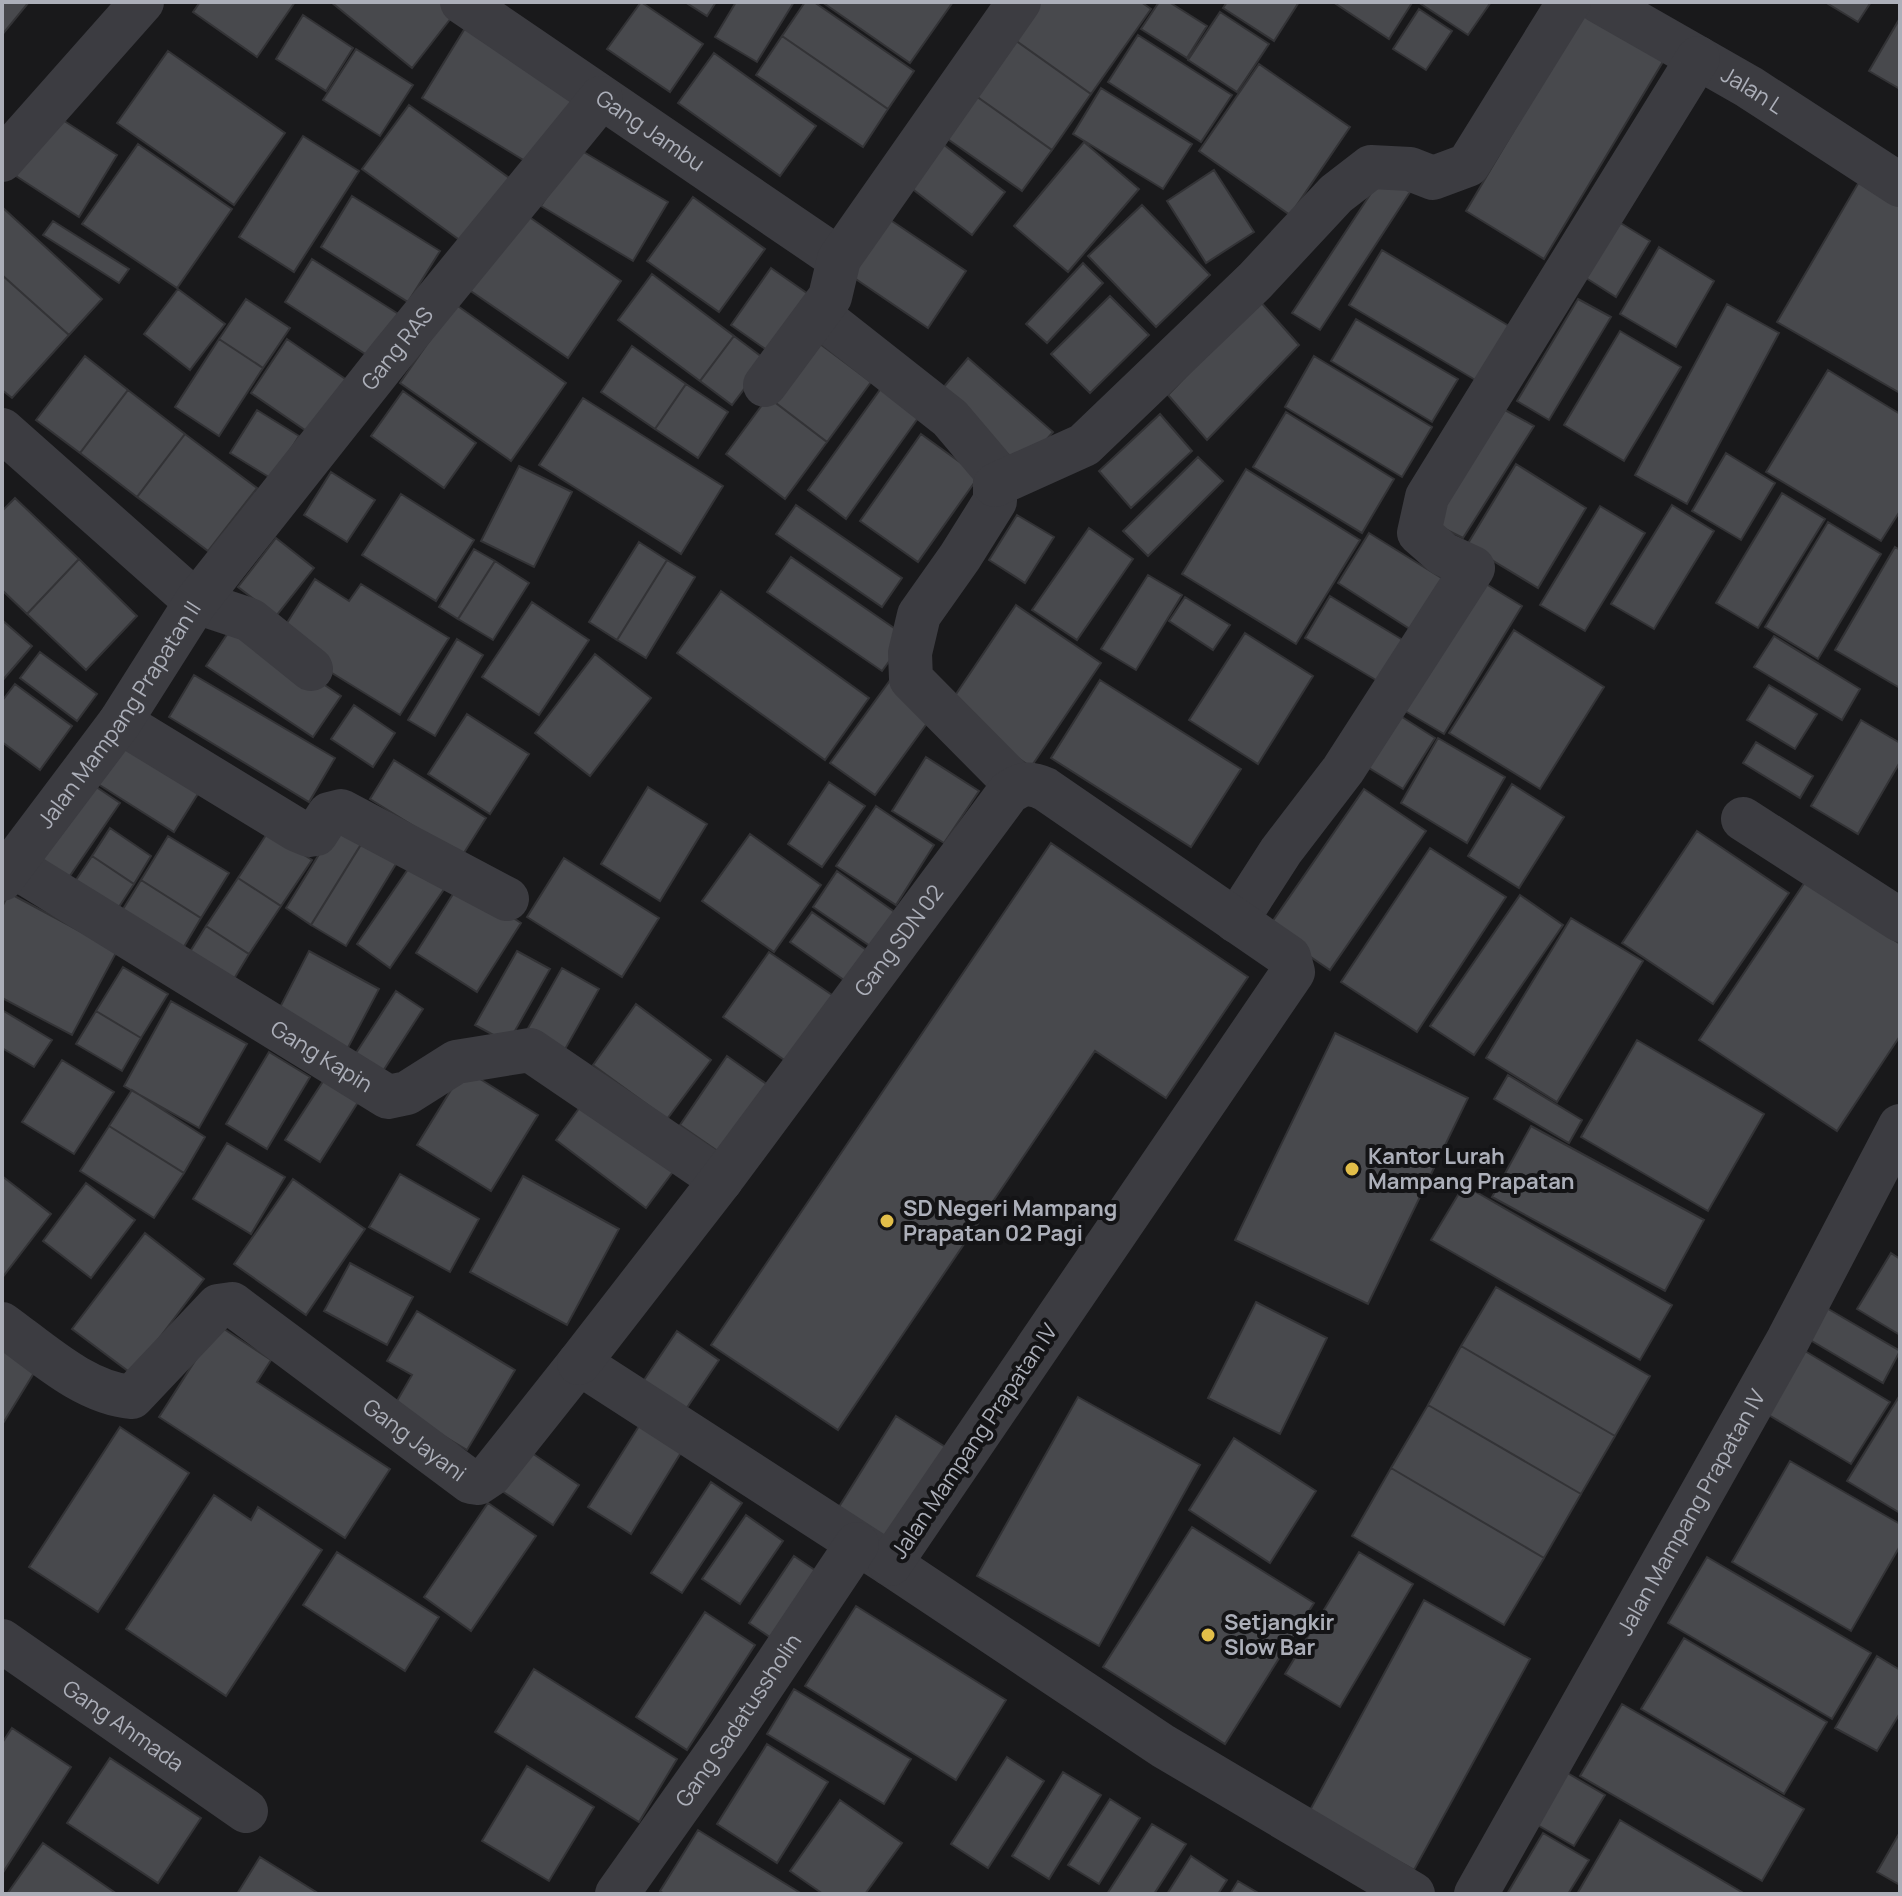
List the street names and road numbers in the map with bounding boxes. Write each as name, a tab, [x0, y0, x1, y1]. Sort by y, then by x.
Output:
street label: Jalan L	[1716, 59, 1790, 121]
street label: Gang Jambu	[590, 83, 711, 178]
street label: Gang RAS	[354, 300, 440, 396]
street label: Jalan Mampang Prapatan II	[30, 595, 208, 834]
street label: Gang SDN 02	[847, 878, 950, 1002]
street label: Gang Kapin	[265, 1013, 379, 1099]
street label: Jalan Mampang Prapatan IV	[884, 1317, 1064, 1564]
street label: Jalan Mampang Prapatan IV	[1610, 1383, 1772, 1641]
street label: Gang Jayani	[357, 1392, 472, 1488]
street label: Gang Sadatussholin	[668, 1628, 808, 1813]
street label: Gang Ahmada	[57, 1673, 190, 1778]

